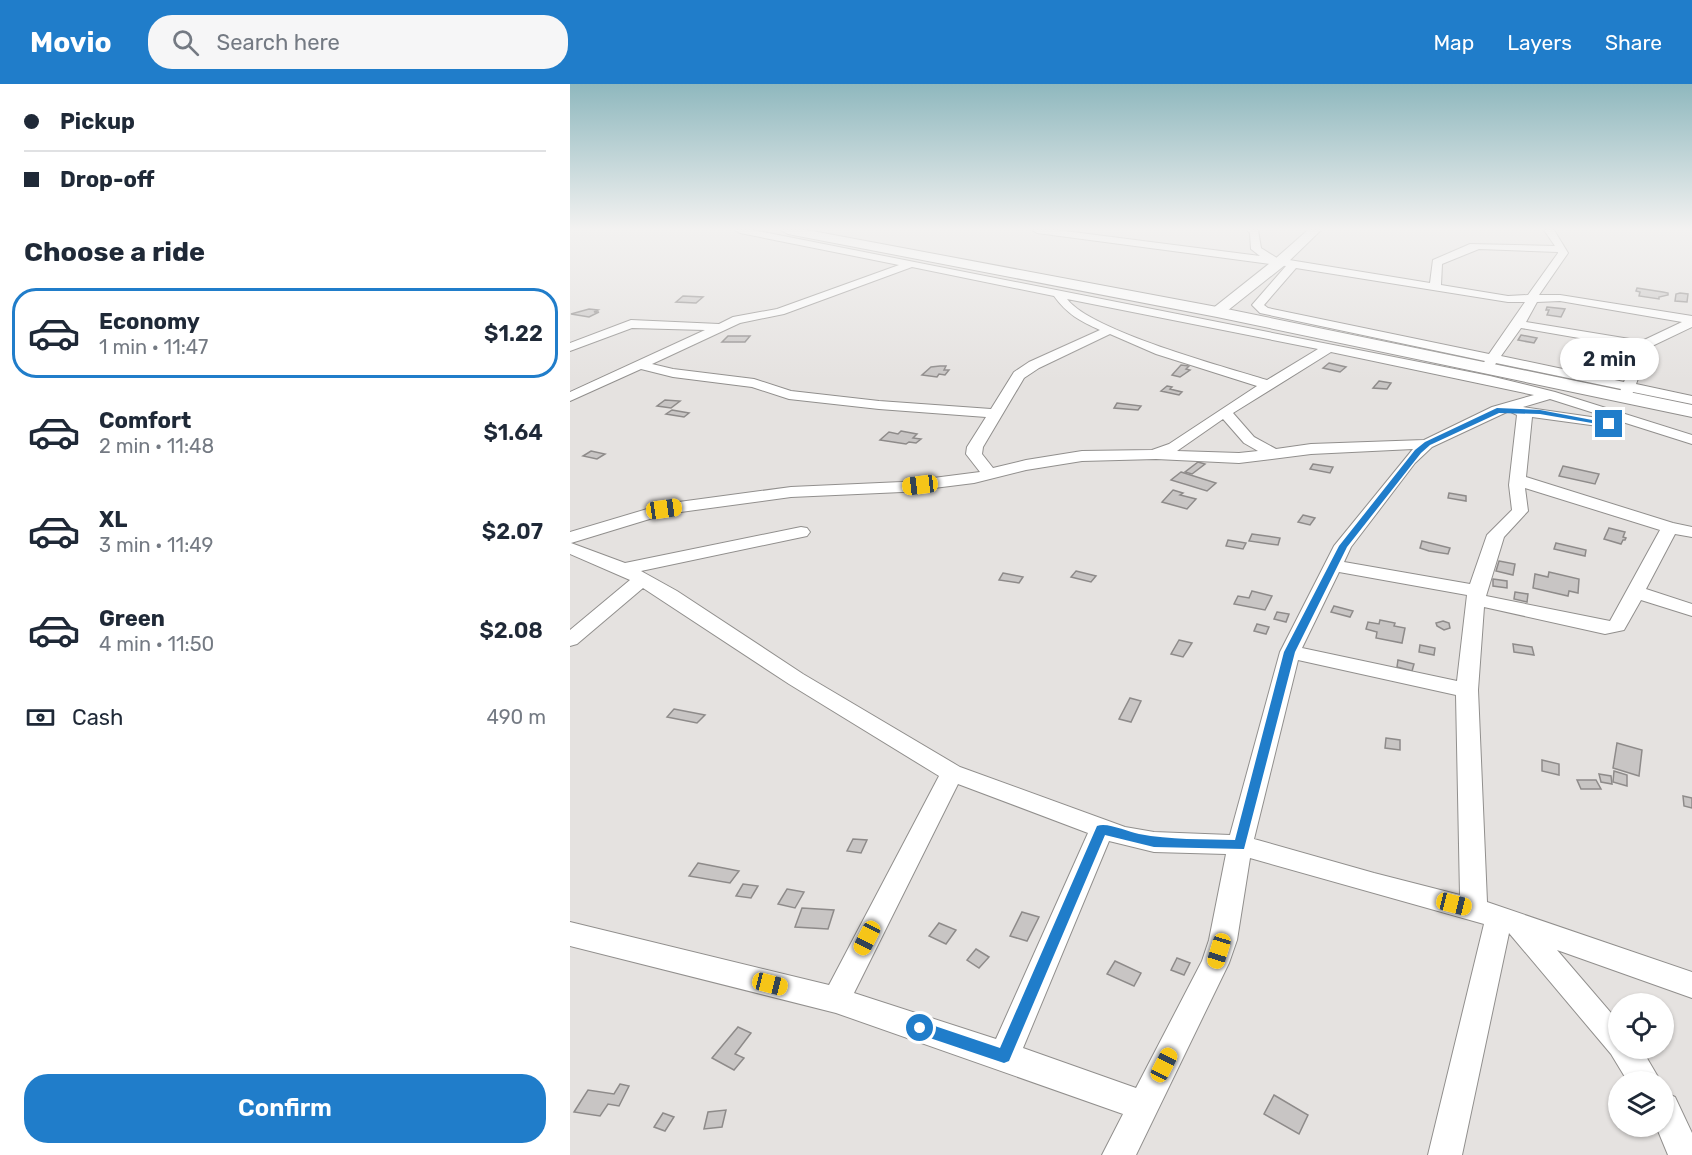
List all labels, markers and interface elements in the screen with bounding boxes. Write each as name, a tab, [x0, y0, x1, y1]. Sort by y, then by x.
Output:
search box	[148, 15, 568, 69]
text: Movio	[30, 26, 112, 59]
icon: search	[169, 26, 202, 59]
text: Search here	[217, 29, 340, 56]
text: Map	[1433, 30, 1474, 55]
text: Layers	[1507, 30, 1572, 55]
text: Share	[1605, 30, 1662, 55]
text: Pickup	[60, 108, 135, 135]
text: Drop-off	[60, 166, 155, 193]
text: Choose a ride	[24, 236, 205, 268]
icon: car	[27, 306, 81, 360]
text: Economy	[99, 308, 200, 335]
text: $1.22	[484, 320, 543, 347]
text: 1 min · 11:47	[99, 335, 208, 359]
callout: 2 min	[1560, 337, 1658, 379]
text: 2 min	[1583, 347, 1636, 371]
icon: car	[27, 405, 81, 459]
text: Comfort	[99, 407, 191, 434]
route end	[1595, 410, 1622, 437]
text: $1.64	[483, 419, 543, 446]
text: 2 min · 11:48	[99, 434, 214, 458]
car	[901, 474, 939, 496]
car	[645, 498, 683, 520]
icon: car	[27, 504, 81, 558]
text: XL	[99, 506, 127, 533]
text: $2.07	[482, 518, 543, 545]
text: 3 min · 11:49	[99, 533, 213, 557]
icon: car	[27, 603, 81, 657]
text: Green	[99, 605, 165, 632]
text: $2.08	[479, 617, 543, 644]
text: 4 min · 11:50	[99, 632, 214, 656]
icon: cash	[24, 701, 57, 734]
text: Cash	[72, 704, 123, 731]
text: 490 m	[487, 705, 546, 729]
car	[1434, 891, 1474, 917]
car	[851, 918, 883, 958]
car	[1205, 931, 1233, 971]
car	[750, 971, 790, 997]
map controls	[1608, 993, 1674, 1137]
button: locate	[1608, 993, 1674, 1059]
route start	[906, 1014, 933, 1041]
car	[1148, 1045, 1180, 1085]
button: layers	[1608, 1071, 1674, 1137]
button: Confirm	[24, 1074, 546, 1143]

